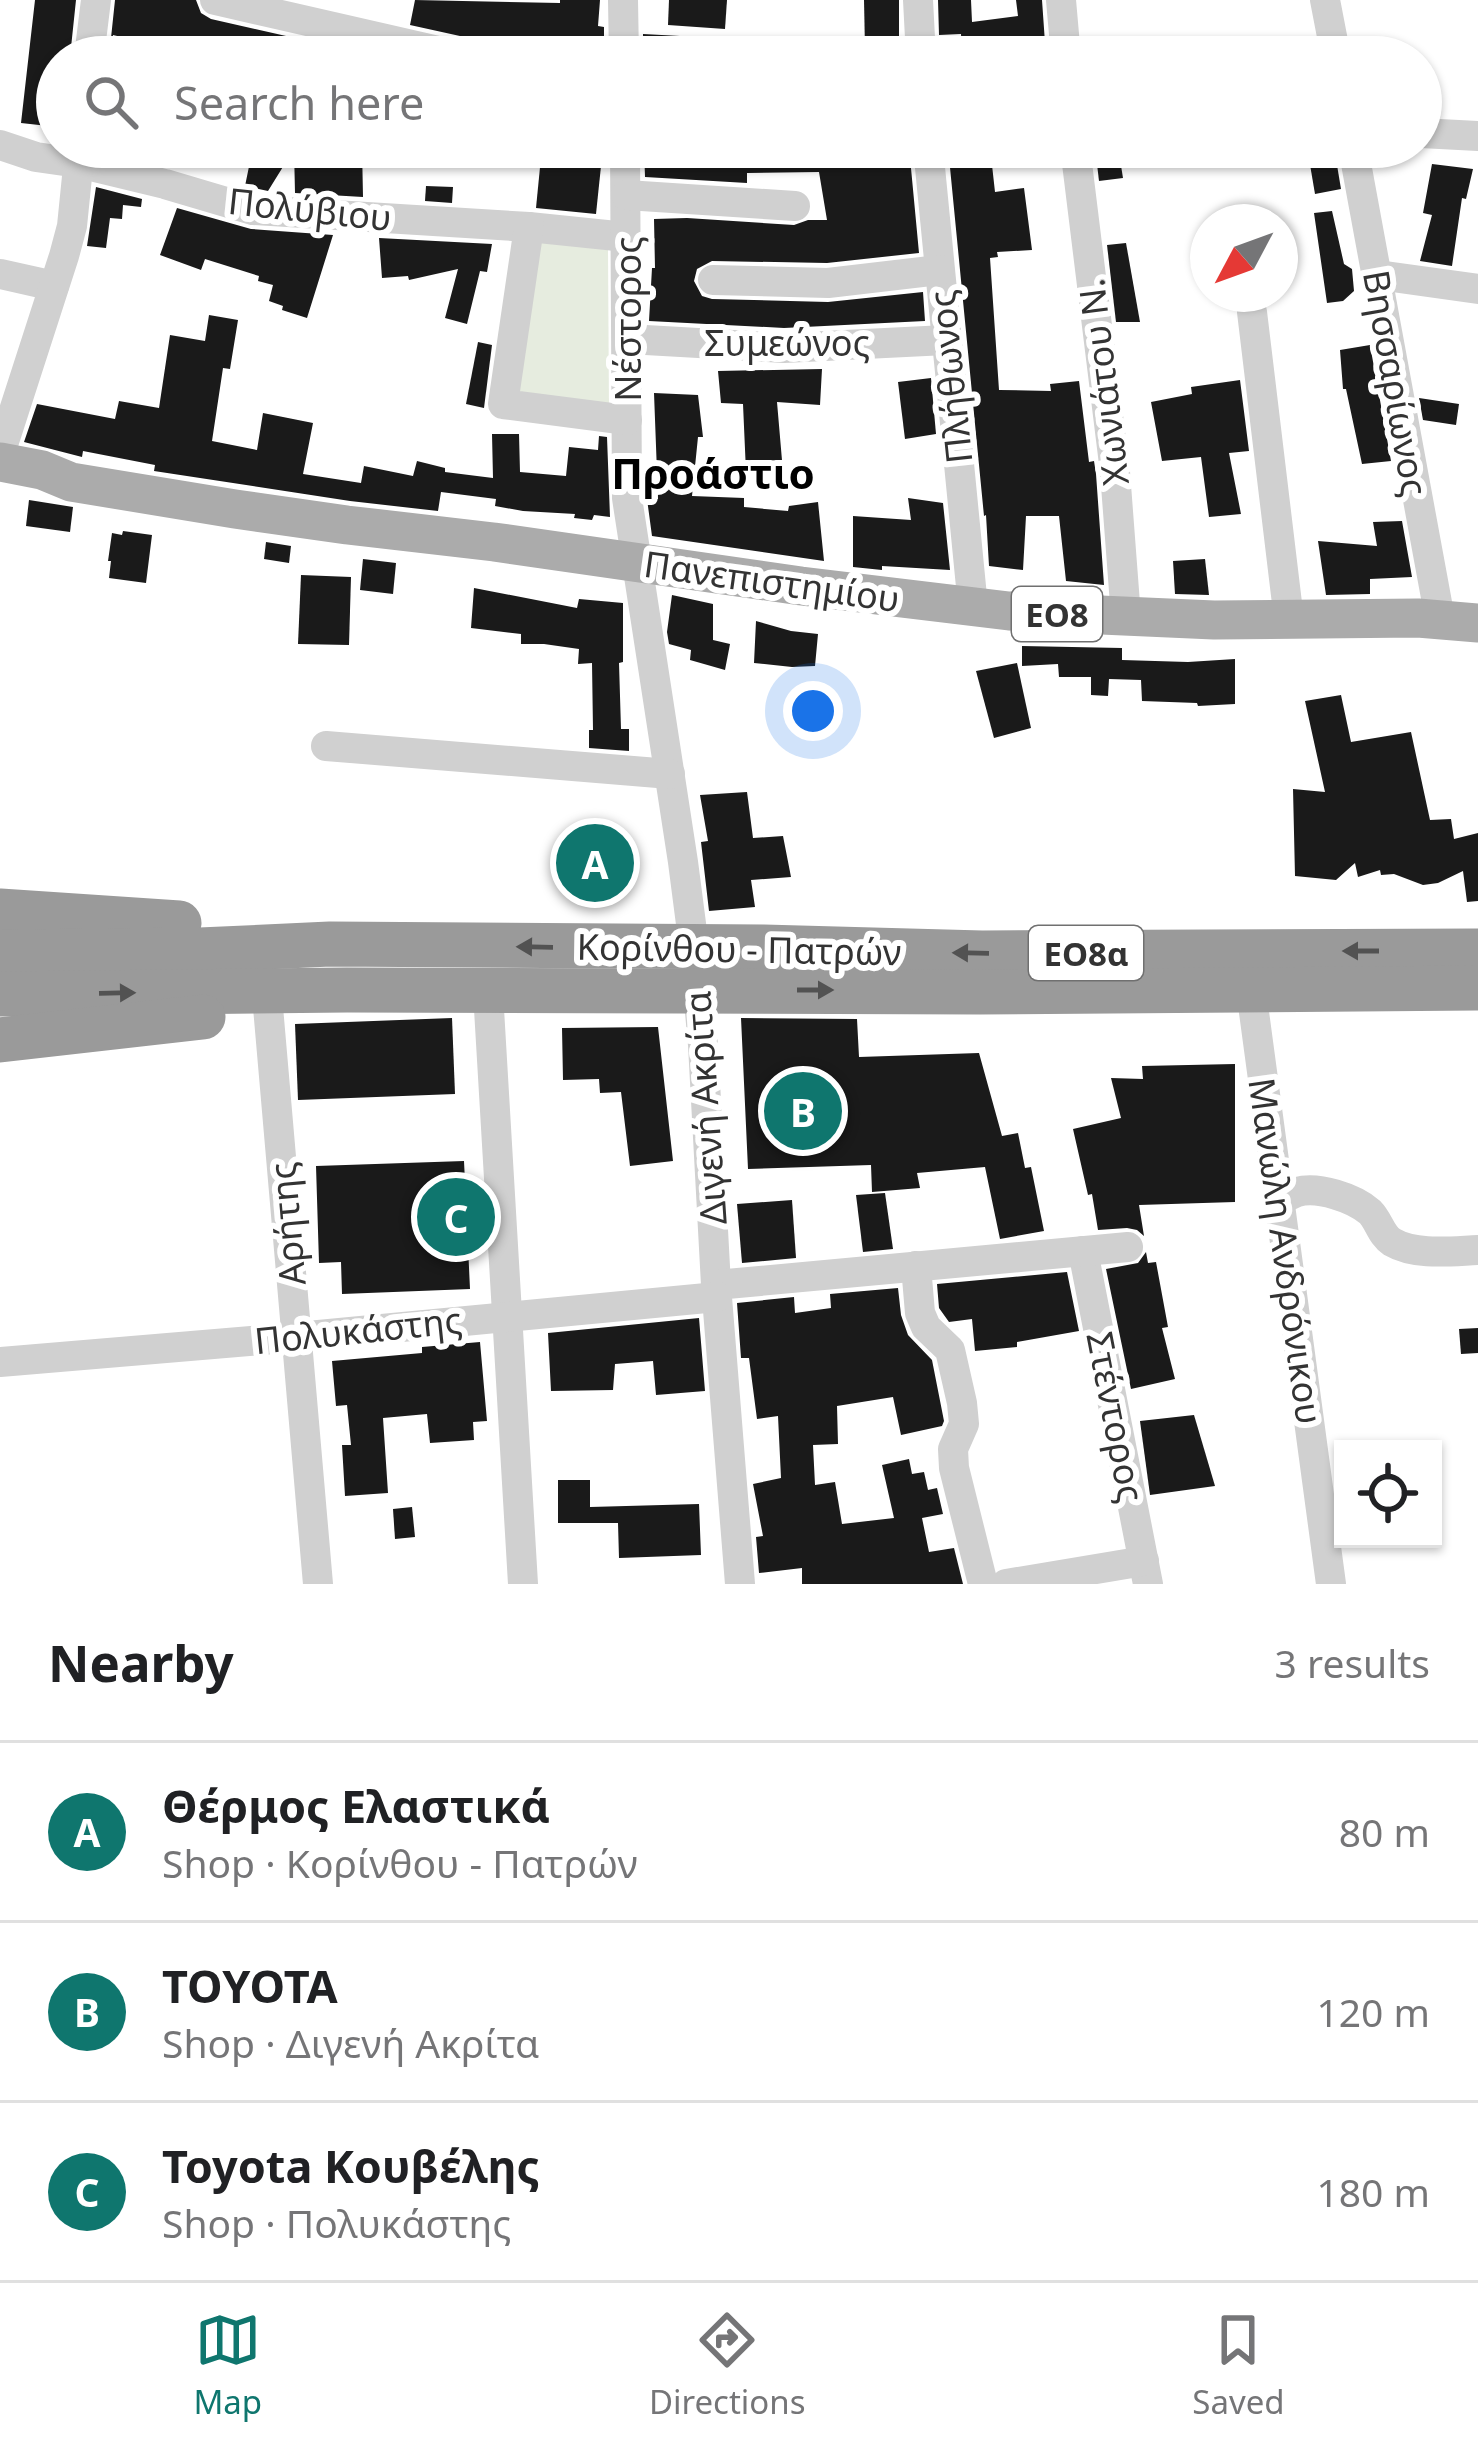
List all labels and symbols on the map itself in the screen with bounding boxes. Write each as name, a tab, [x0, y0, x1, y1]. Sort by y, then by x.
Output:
street label: Πολύβιου	[226, 176, 394, 242]
north arrow	[1190, 204, 1298, 312]
street label: Νέστορος	[603, 236, 652, 402]
street label: Βησσαρίωνος	[1352, 266, 1440, 500]
street label: Χωνιάτου Ν.	[1066, 276, 1140, 488]
street label: Πλήθωνος	[917, 288, 983, 466]
street label: Συμεώνος	[704, 318, 870, 367]
district label: Προάστιο	[611, 444, 815, 501]
street label: Πανεπιστημίου	[641, 539, 903, 623]
road number: ΕΟ8	[1012, 587, 1102, 641]
your location	[783, 681, 843, 741]
pin: A	[556, 818, 634, 908]
street label: Κορίνθου - Πατρών	[576, 922, 902, 976]
road number: ΕΟ8α	[1029, 926, 1143, 980]
one-way arrow	[515, 937, 553, 956]
one-way arrow	[1341, 941, 1379, 961]
one-way arrow	[951, 943, 989, 962]
one-way arrow	[797, 980, 835, 1000]
one-way arrow	[99, 983, 137, 1002]
street label: Διγενή Ακρίτα	[672, 990, 738, 1226]
pin: B	[764, 1066, 842, 1156]
street label: Μανώλη Ανδρόνικου	[1237, 1075, 1335, 1427]
street label: Αρήτης	[257, 1160, 317, 1288]
pin: C	[417, 1172, 495, 1262]
street label: Πολυκάστης	[252, 1295, 464, 1365]
street label: Στέντορος	[1075, 1328, 1157, 1506]

